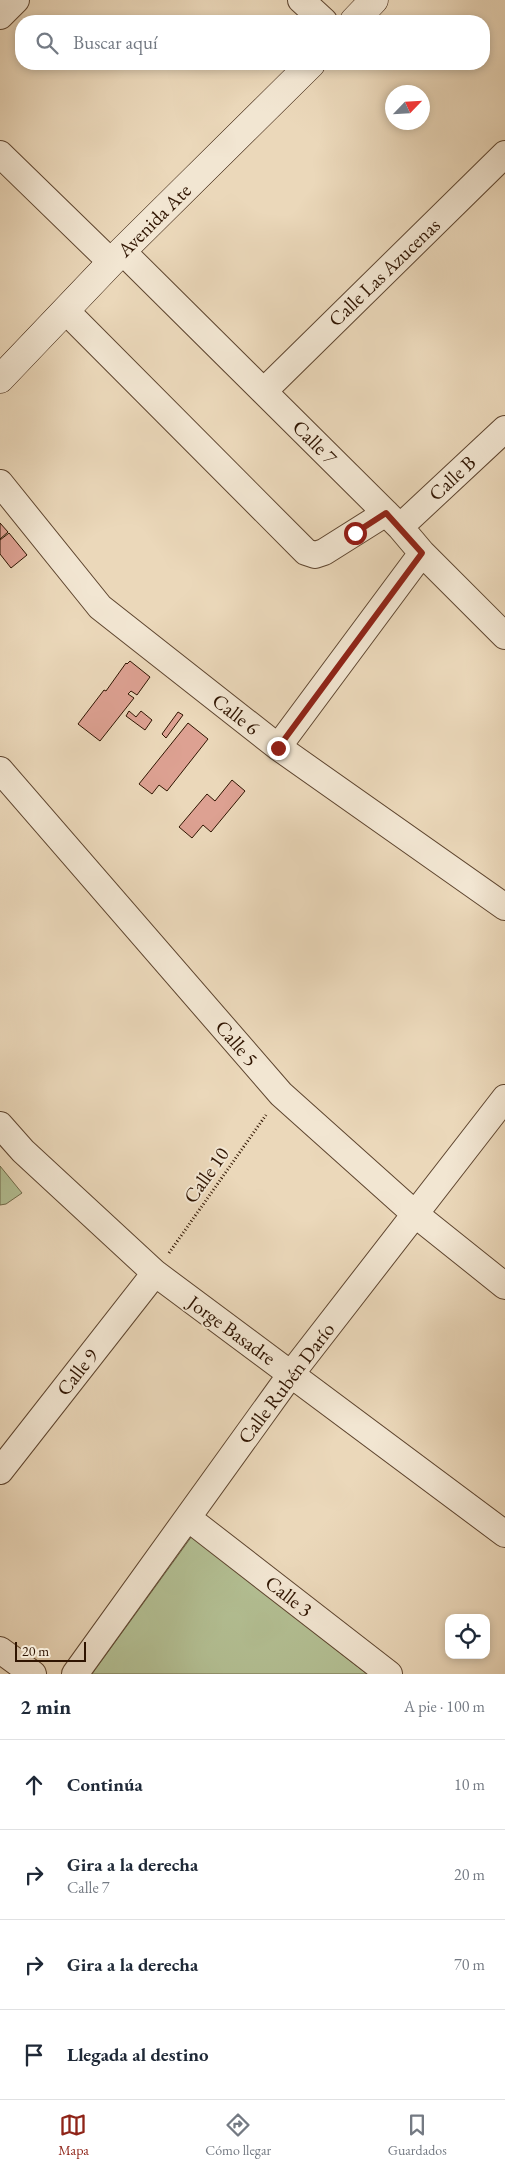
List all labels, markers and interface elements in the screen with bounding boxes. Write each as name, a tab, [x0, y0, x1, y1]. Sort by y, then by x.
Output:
search box	[15, 15, 490, 70]
icon: search	[33, 29, 61, 57]
text: Buscar aquí	[73, 30, 158, 55]
north arrow	[385, 85, 430, 130]
street label: Avenida Ate	[111, 177, 197, 263]
street label: Calle Las Azucenas	[323, 212, 445, 332]
street label: Calle 7	[287, 414, 343, 470]
street label: Calle B	[423, 450, 481, 506]
route start	[344, 522, 367, 545]
street label: Calle 6	[207, 687, 265, 741]
route end	[267, 737, 290, 760]
street label: Calle 5	[210, 1014, 264, 1072]
street label: Calle 10	[177, 1142, 235, 1208]
street label: Jorge Basadre	[181, 1288, 281, 1371]
street label: Calle Rubén Darío	[232, 1317, 340, 1449]
street label: Calle 9	[50, 1343, 104, 1401]
street label: Calle 3	[260, 1569, 318, 1623]
map controls	[445, 1614, 490, 1659]
button: locate	[445, 1614, 490, 1659]
scale bar	[15, 1639, 86, 1662]
text: 20 m	[22, 1642, 49, 1660]
text: 2 min	[20, 1693, 71, 1720]
text: A pie · 100 m	[404, 1696, 485, 1717]
icon: ahead	[20, 1771, 48, 1799]
text: Continúa	[67, 1772, 143, 1797]
text: 10 m	[454, 1774, 485, 1795]
text: Gira a la derecha	[67, 1852, 198, 1877]
icon: right	[20, 1861, 48, 1889]
text: 20 m	[454, 1864, 485, 1885]
text: Calle 7	[67, 1877, 110, 1898]
icon: right	[20, 1951, 48, 1979]
text: Gira a la derecha	[67, 1952, 198, 1977]
text: 70 m	[454, 1954, 485, 1975]
icon: arrive	[20, 2041, 48, 2069]
text: Llegada al destino	[67, 2042, 209, 2067]
tab: Mapa	[58, 2111, 89, 2159]
tab: Cómo llegar	[205, 2111, 271, 2159]
tab: Guardados	[388, 2111, 447, 2159]

